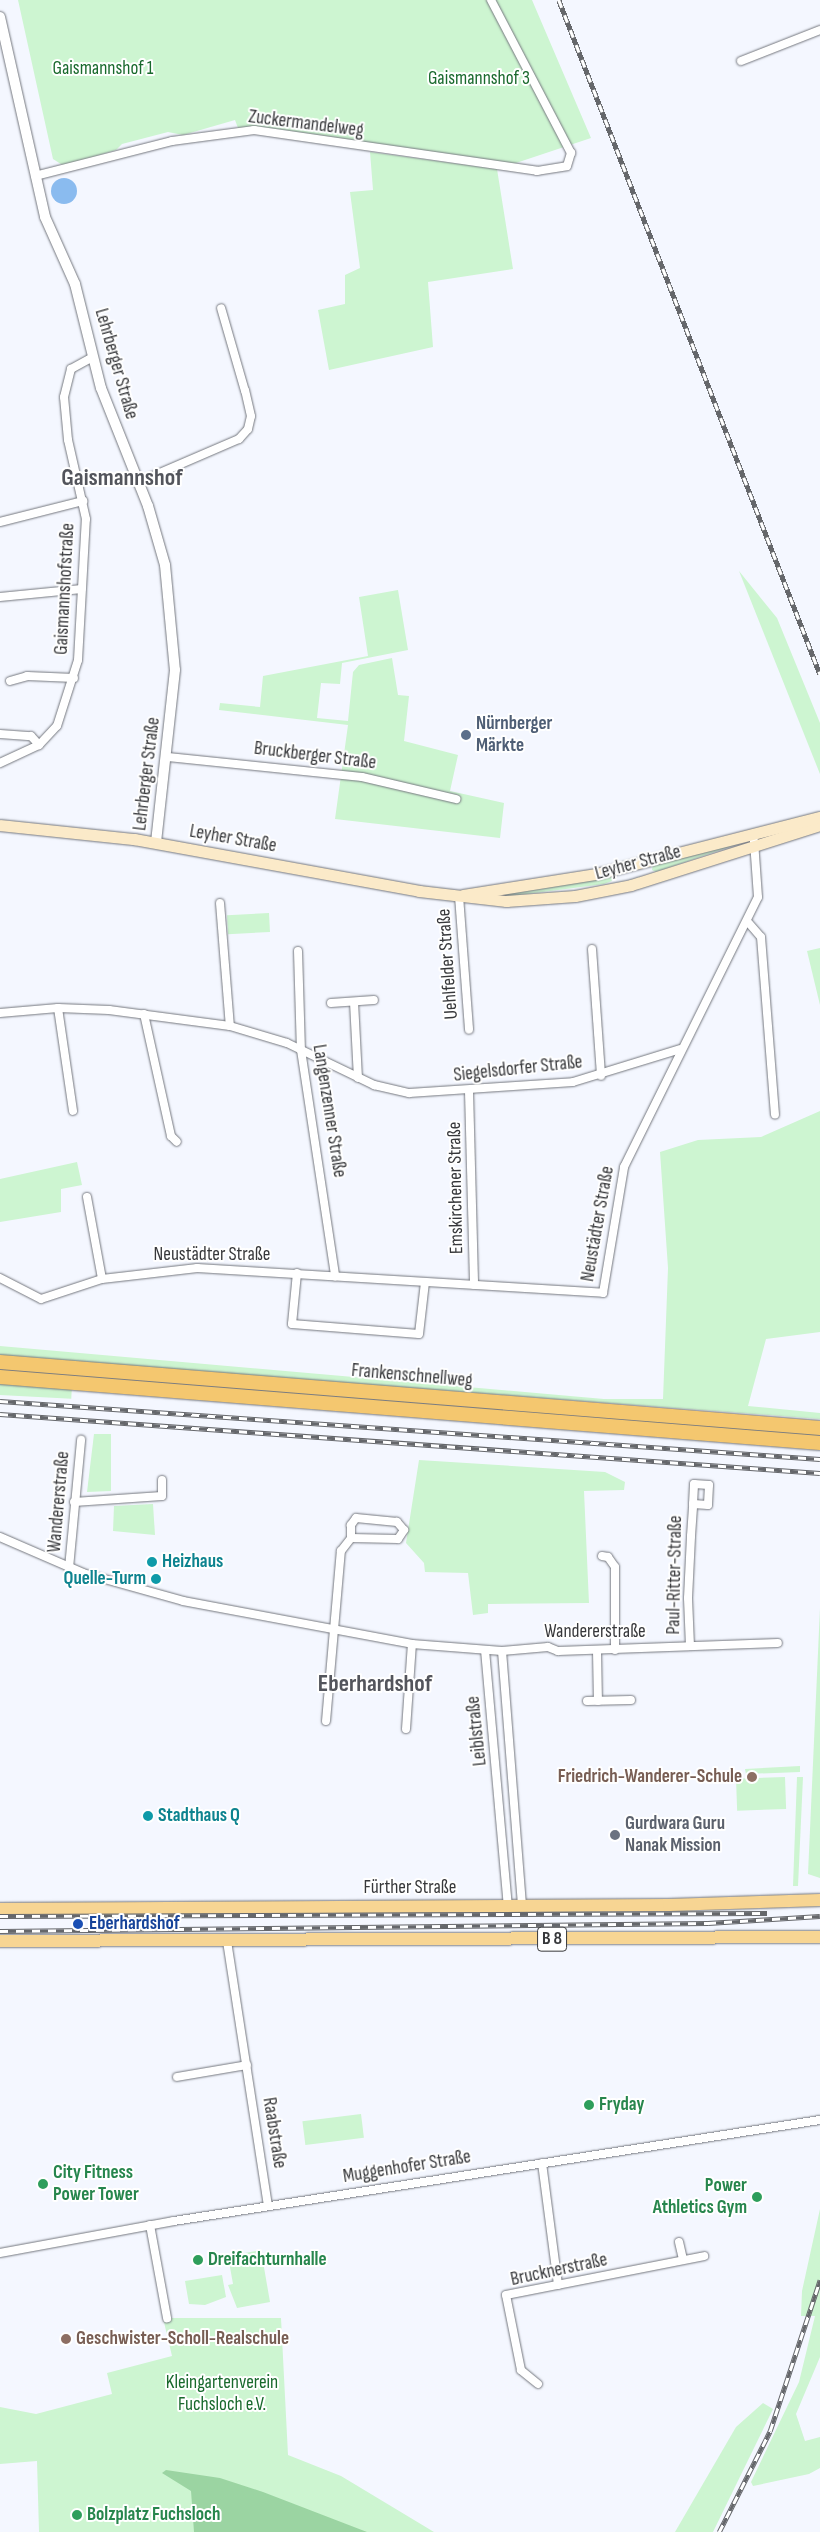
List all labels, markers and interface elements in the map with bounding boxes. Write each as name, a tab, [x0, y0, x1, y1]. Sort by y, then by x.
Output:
park label: Gaismannshof 1	[53, 58, 153, 80]
park label: Gaismannshof 3	[428, 68, 530, 90]
street label: Zuckermandelweg	[247, 106, 365, 142]
street label: Lehrberger Straße	[89, 306, 143, 422]
district label: Gaismannshof	[61, 464, 183, 492]
street label: Gaismannshofstraße	[50, 523, 80, 655]
place label: Nürnberger Märkte	[476, 713, 552, 757]
street label: Lehrberger Straße	[129, 716, 165, 832]
marker: Nürnberger Märkte	[460, 729, 472, 741]
street label: Bruckberger Straße	[253, 737, 377, 775]
street label: Leyher Straße	[188, 820, 278, 858]
street label: Leyher Straße	[593, 841, 683, 885]
street label: Uehlfelder Straße	[433, 908, 463, 1020]
street label: Langenzenner Straße	[307, 1043, 351, 1179]
street label: Siegelsdorfer Straße	[452, 1051, 584, 1087]
street label: Emskirchener Straße	[443, 1122, 469, 1254]
street label: Neustädter Straße	[577, 1165, 619, 1283]
street label: Neustädter Straße	[154, 1244, 270, 1266]
street label: Frankenschnellweg	[350, 1359, 474, 1393]
street label: Wandererstraße	[43, 1450, 75, 1554]
street label: Paul-Ritter-Straße	[663, 1515, 687, 1635]
place label: Heizhaus	[162, 1551, 223, 1573]
marker: Heizhaus	[146, 1556, 158, 1568]
place label: Quelle-Turm	[64, 1568, 146, 1590]
marker: Quelle-Turm	[150, 1573, 162, 1585]
street label: Wandererstraße	[544, 1621, 646, 1643]
district label: Eberhardshof	[318, 1670, 432, 1698]
street label: Leiblstraße	[462, 1695, 492, 1767]
place label: Friedrich-Wanderer-Schule	[558, 1766, 742, 1788]
marker: Friedrich-Wanderer-Schule	[746, 1771, 758, 1783]
place label: Stadthaus Q	[158, 1805, 240, 1827]
marker: Stadthaus Q	[142, 1810, 154, 1822]
place label: Gurdwara Guru Nanak Mission	[625, 1813, 725, 1857]
marker: Gurdwara Guru Nanak Mission	[609, 1829, 621, 1841]
street label: Fürther Straße	[364, 1877, 456, 1899]
place label: Eberhardshof	[89, 1913, 180, 1935]
marker: Eberhardshof	[71, 1917, 85, 1931]
road number: B 8	[537, 1924, 567, 1955]
place label: Fryday	[599, 2094, 644, 2116]
street label: Raabstraße	[257, 2096, 291, 2170]
marker: Fryday	[583, 2099, 595, 2111]
street label: Muggenhofer Straße	[341, 2146, 473, 2188]
place label: City Fitness Power Tower	[53, 2162, 139, 2206]
place label: Power Athletics Gym	[653, 2175, 747, 2219]
marker: City Fitness Power Tower	[37, 2178, 49, 2190]
marker: Power Athletics Gym	[751, 2191, 763, 2203]
place label: Dreifachturnhalle	[208, 2249, 327, 2271]
street label: Brucknerstraße	[509, 2249, 609, 2291]
marker: Dreifachturnhalle	[192, 2254, 204, 2266]
place label: Geschwister-Scholl-Realschule	[76, 2328, 289, 2350]
marker: Geschwister-Scholl-Realschule	[60, 2333, 72, 2345]
park label: Kleingartenverein Fuchsloch e.V.	[166, 2372, 278, 2416]
place label: Bolzplatz Fuchsloch	[87, 2504, 220, 2526]
marker: Bolzplatz Fuchsloch	[71, 2509, 83, 2521]

